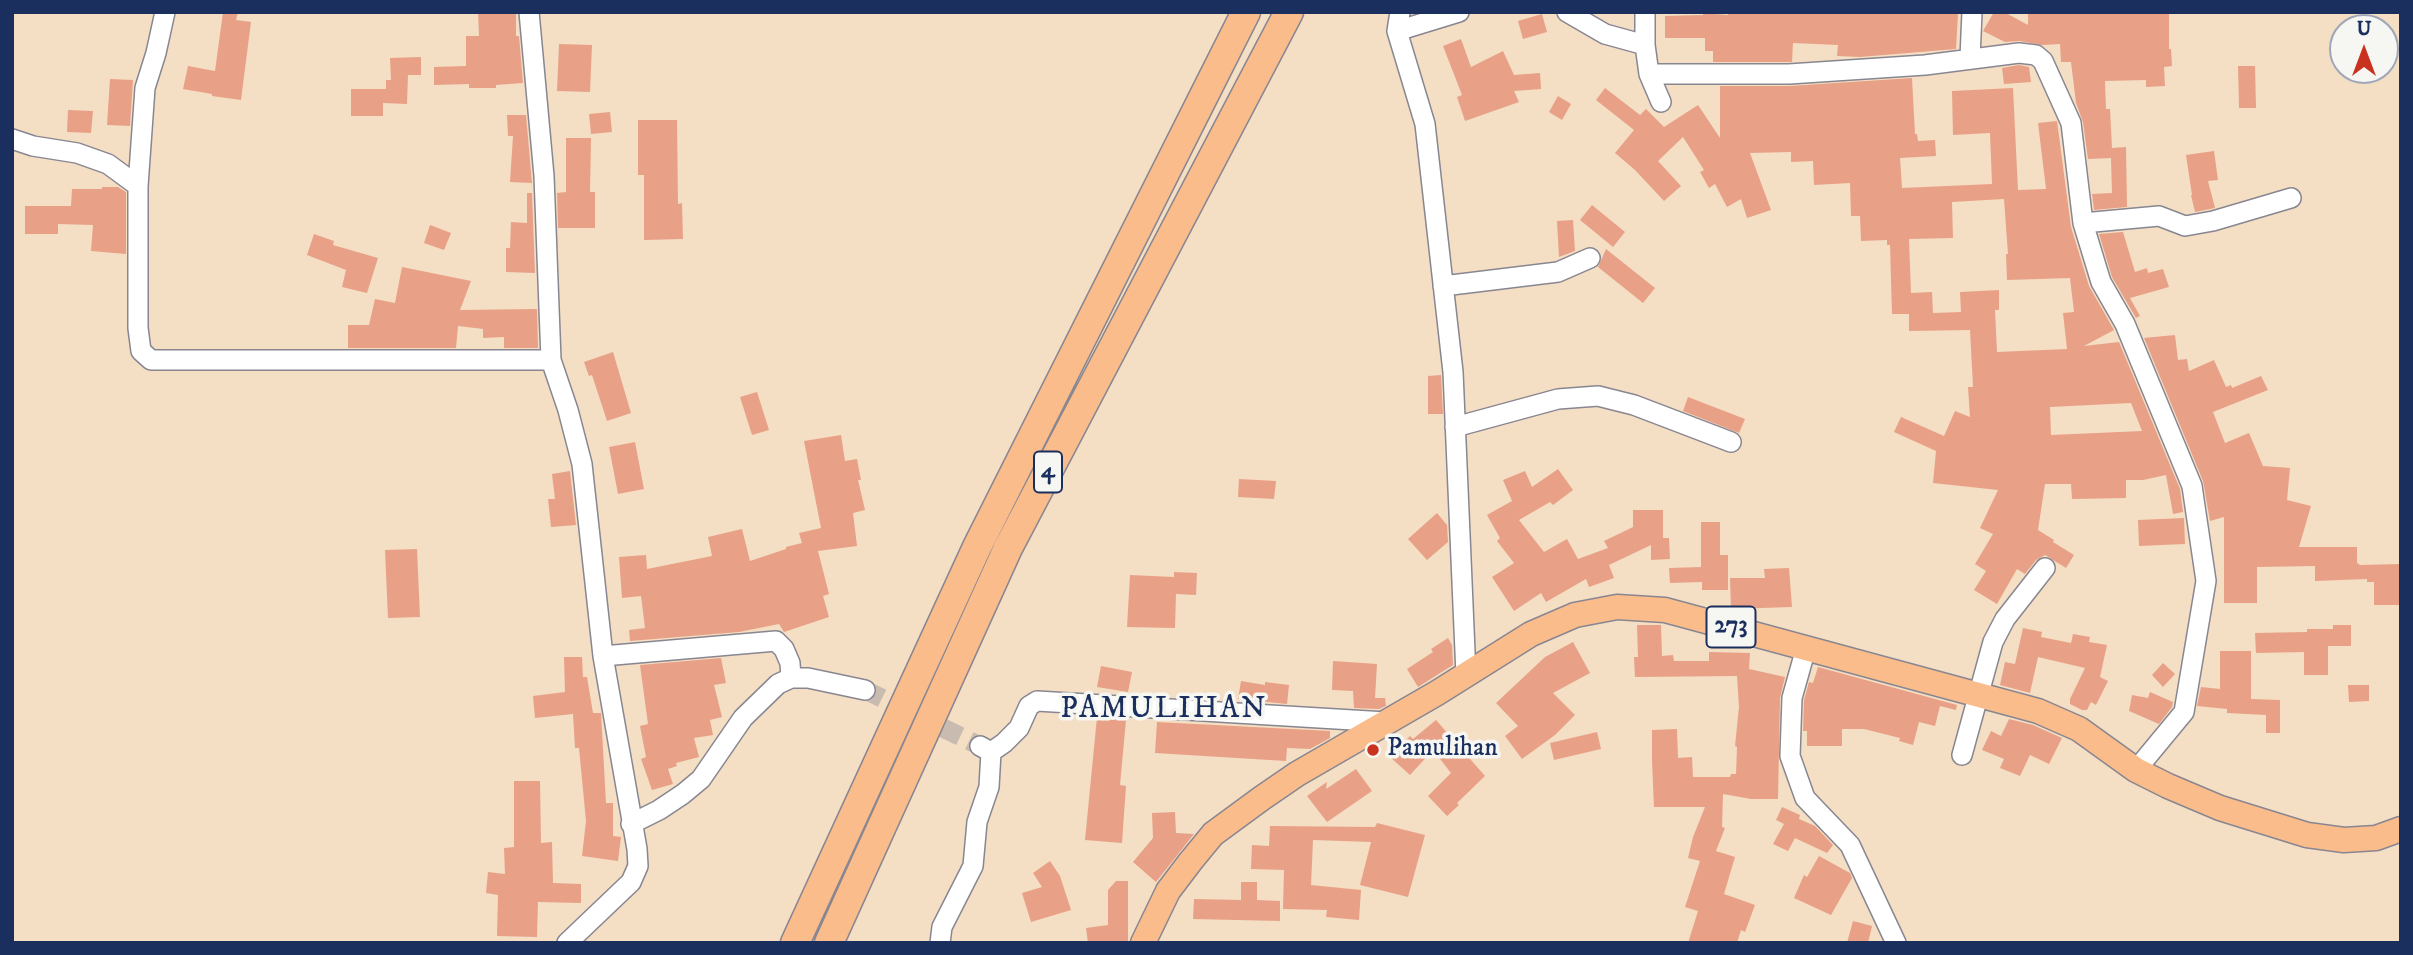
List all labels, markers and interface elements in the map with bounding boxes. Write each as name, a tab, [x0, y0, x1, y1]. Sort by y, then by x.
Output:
north arrow	[2329, 14, 2399, 84]
text: U	[2357, 18, 2371, 41]
road number: 4	[1034, 452, 1062, 492]
road number: 273	[1706, 606, 1756, 648]
district label: PAMULIHAN	[1061, 693, 1267, 729]
place label: Pamulihan	[1387, 734, 1498, 766]
marker: Pamulihan	[1365, 742, 1381, 758]

